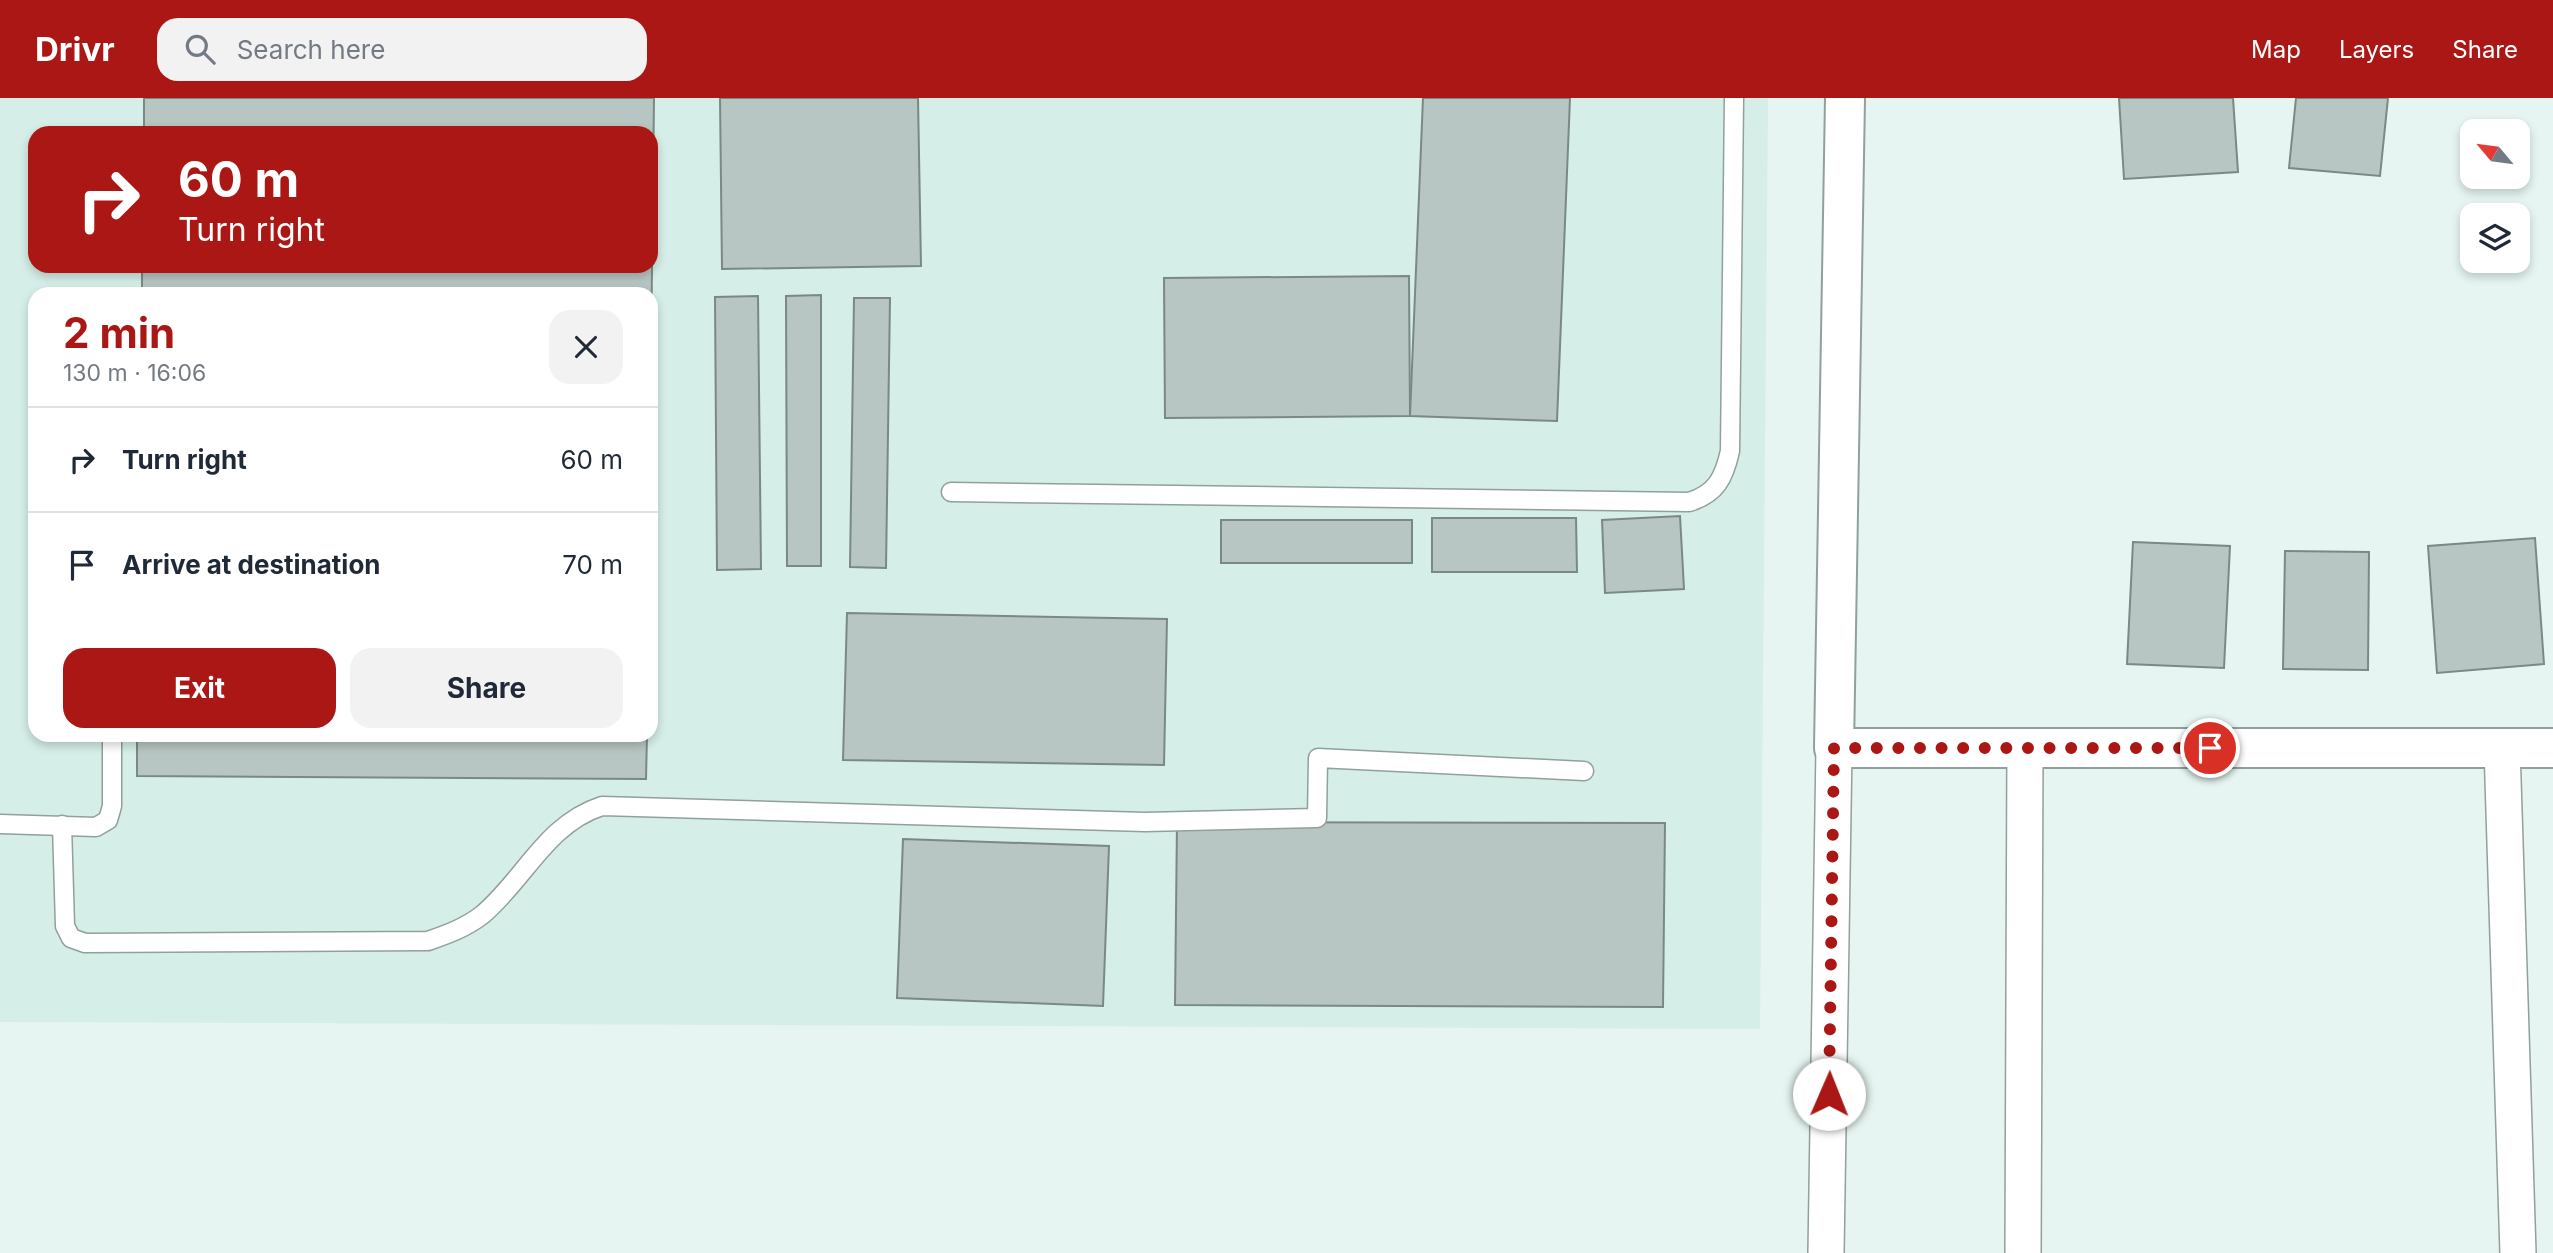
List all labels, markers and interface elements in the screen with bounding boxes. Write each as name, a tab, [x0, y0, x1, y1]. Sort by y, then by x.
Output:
search box	[157, 18, 647, 81]
text: Drivr	[35, 29, 115, 69]
icon: search	[181, 30, 219, 68]
text: Search here	[237, 34, 385, 65]
text: Map	[2251, 35, 2301, 64]
text: Layers	[2339, 35, 2414, 64]
text: Share	[2452, 35, 2518, 64]
north arrow	[2460, 119, 2530, 189]
map controls	[2460, 119, 2530, 273]
text: 60 m	[178, 150, 299, 209]
icon: right	[63, 154, 154, 245]
button: layers	[2460, 203, 2530, 273]
text: Turn right	[178, 210, 325, 249]
text: 2 min	[63, 307, 175, 358]
button: close	[549, 310, 623, 384]
text: 130 m · 16:06	[63, 359, 206, 387]
icon: right	[63, 441, 101, 479]
text: Turn right	[122, 444, 247, 475]
text: 60 m	[560, 444, 623, 475]
icon: arrive	[63, 546, 101, 584]
text: Arrive at destination	[122, 549, 381, 580]
text: 70 m	[562, 549, 623, 580]
button: Exit	[63, 648, 336, 728]
button: Share	[350, 648, 623, 728]
pin	[2180, 718, 2240, 778]
icon: arrive	[2191, 729, 2229, 767]
position arrow	[1792, 1057, 1866, 1131]

